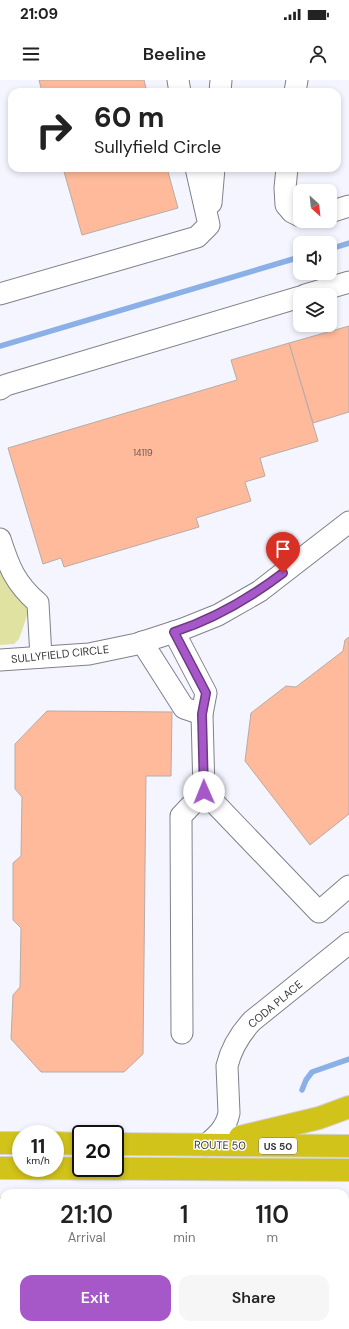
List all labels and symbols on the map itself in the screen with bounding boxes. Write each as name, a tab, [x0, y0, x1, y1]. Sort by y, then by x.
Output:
north arrow	[293, 184, 337, 228]
house number: 14119	[133, 447, 153, 459]
pin	[266, 532, 300, 573]
street label: SULLYFIELD CIRCLE	[10, 642, 110, 666]
position arrow	[183, 771, 225, 813]
street label: CODA PLACE	[245, 977, 305, 1031]
speed limit sign: 20	[72, 1125, 124, 1177]
street label: ROUTE 50	[194, 1138, 246, 1152]
road number: US 50	[259, 1138, 297, 1154]

